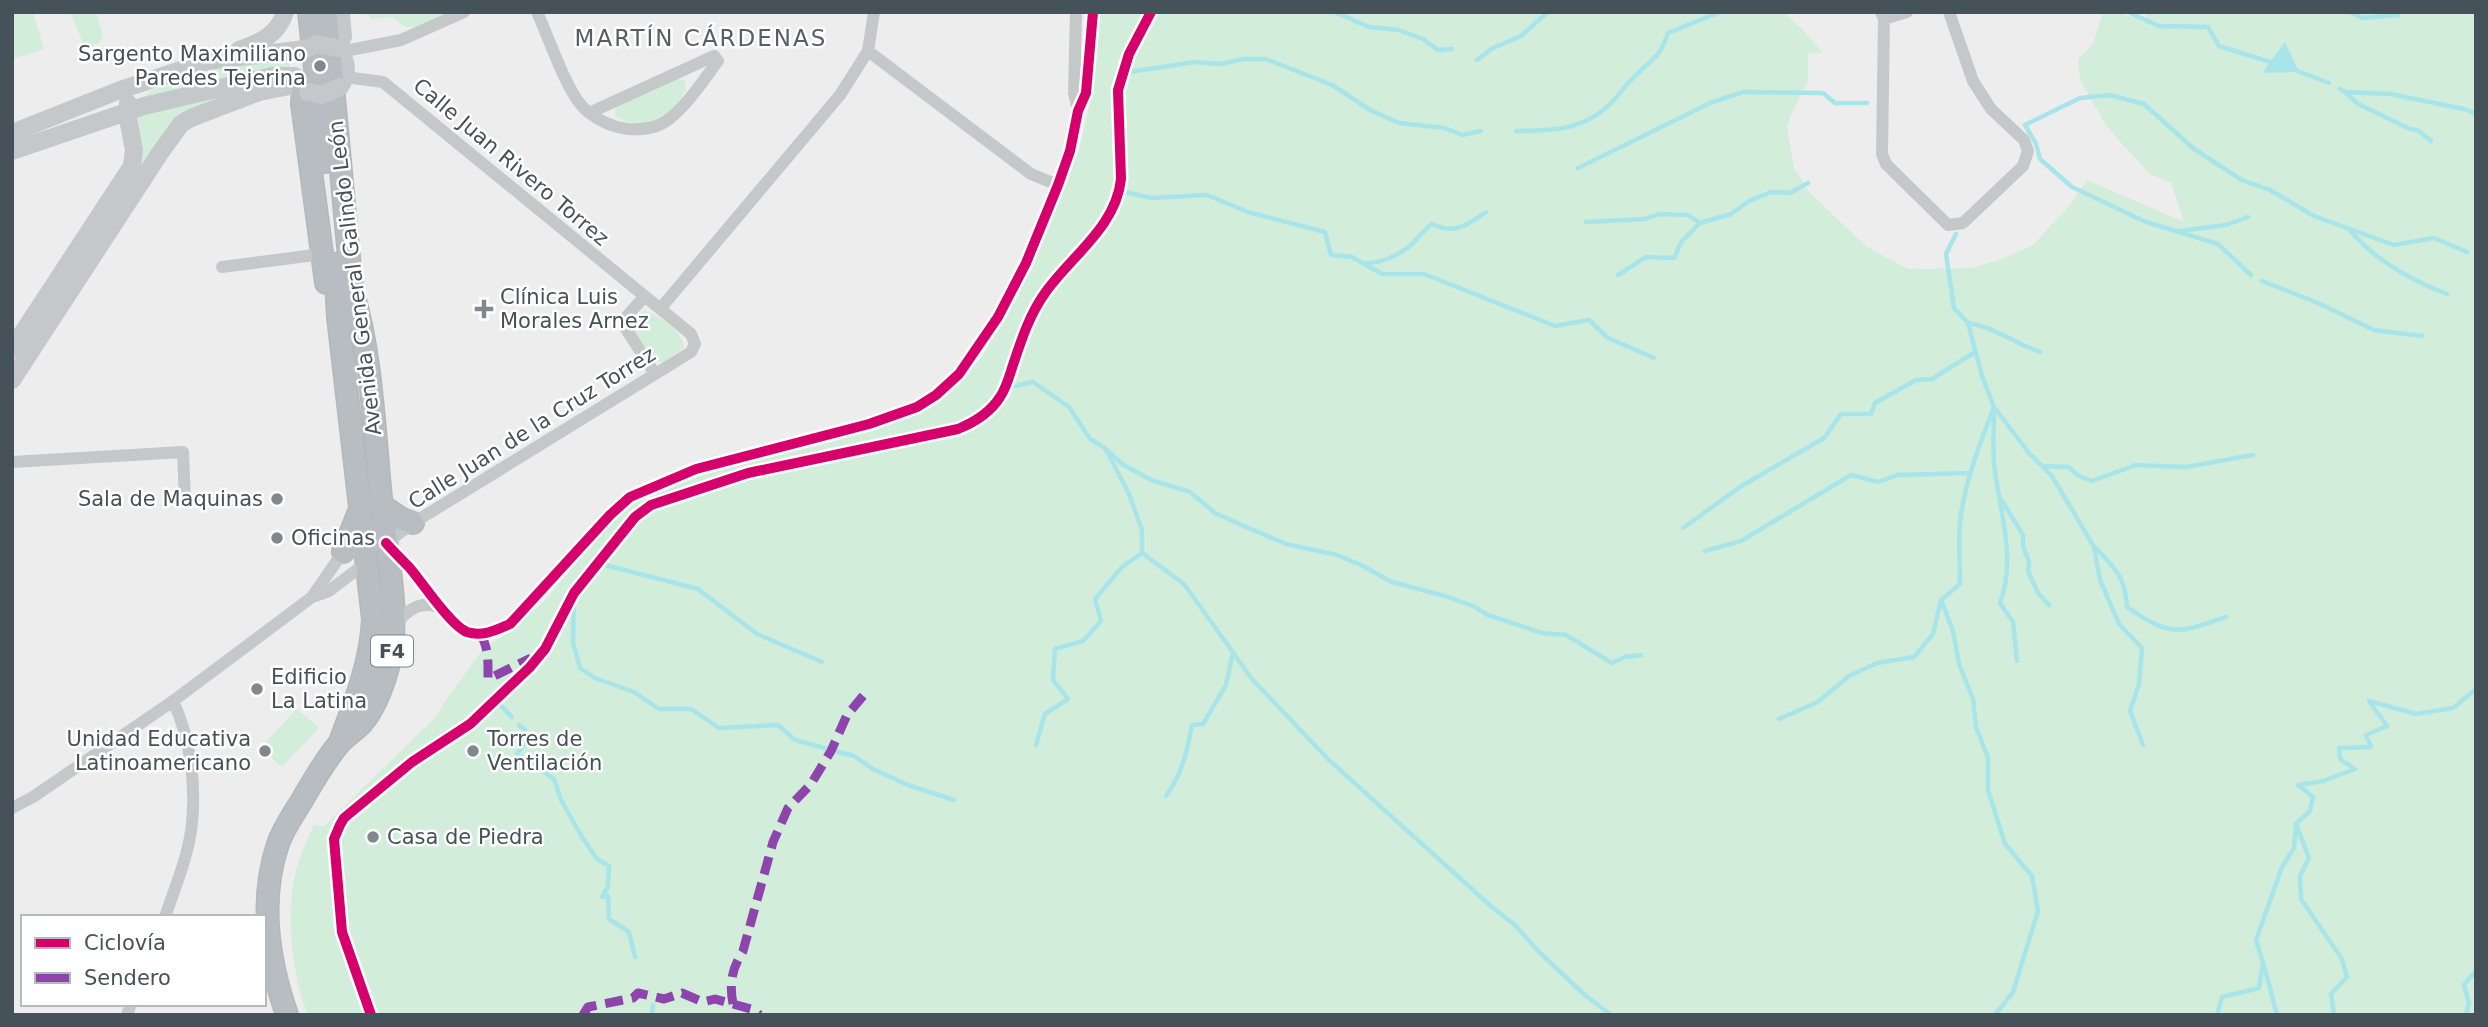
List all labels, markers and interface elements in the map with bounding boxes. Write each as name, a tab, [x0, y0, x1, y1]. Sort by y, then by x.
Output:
district label: MARTÍN CÁRDENAS	[575, 24, 827, 51]
place label: Sargento Maximiliano Paredes Tejerina	[78, 42, 306, 90]
marker: Sargento Maximiliano Paredes Tejerina	[312, 58, 328, 74]
street label: Calle Juan Rivero Torrez	[409, 73, 613, 251]
street label: Avenida General Galindo León	[324, 119, 386, 437]
place label: Clínica Luis Morales Arnez	[500, 285, 649, 333]
marker: Clínica Luis Morales Arnez	[474, 299, 494, 319]
street label: Calle Juan de la Cruz Torrez	[404, 342, 660, 514]
place label: Sala de Maquinas	[78, 487, 263, 511]
marker: Sala de Maquinas	[269, 491, 285, 507]
place label: Oficinas	[291, 526, 375, 550]
marker: Oficinas	[269, 530, 285, 546]
road number: F4	[371, 636, 413, 666]
place label: Edificio La Latina	[271, 665, 367, 713]
marker: Edificio La Latina	[249, 681, 265, 697]
place label: Unidad Educativa Latinoamericano	[67, 727, 251, 775]
place label: Torres de Ventilación	[486, 727, 602, 775]
marker: Unidad Educativa Latinoamericano	[257, 743, 273, 759]
marker: Torres de Ventilación	[465, 743, 481, 759]
place label: Casa de Piedra	[387, 825, 544, 849]
marker: Casa de Piedra	[365, 829, 381, 845]
legend	[21, 915, 266, 1006]
text: Ciclovía	[84, 931, 166, 955]
text: Sendero	[84, 966, 171, 990]

